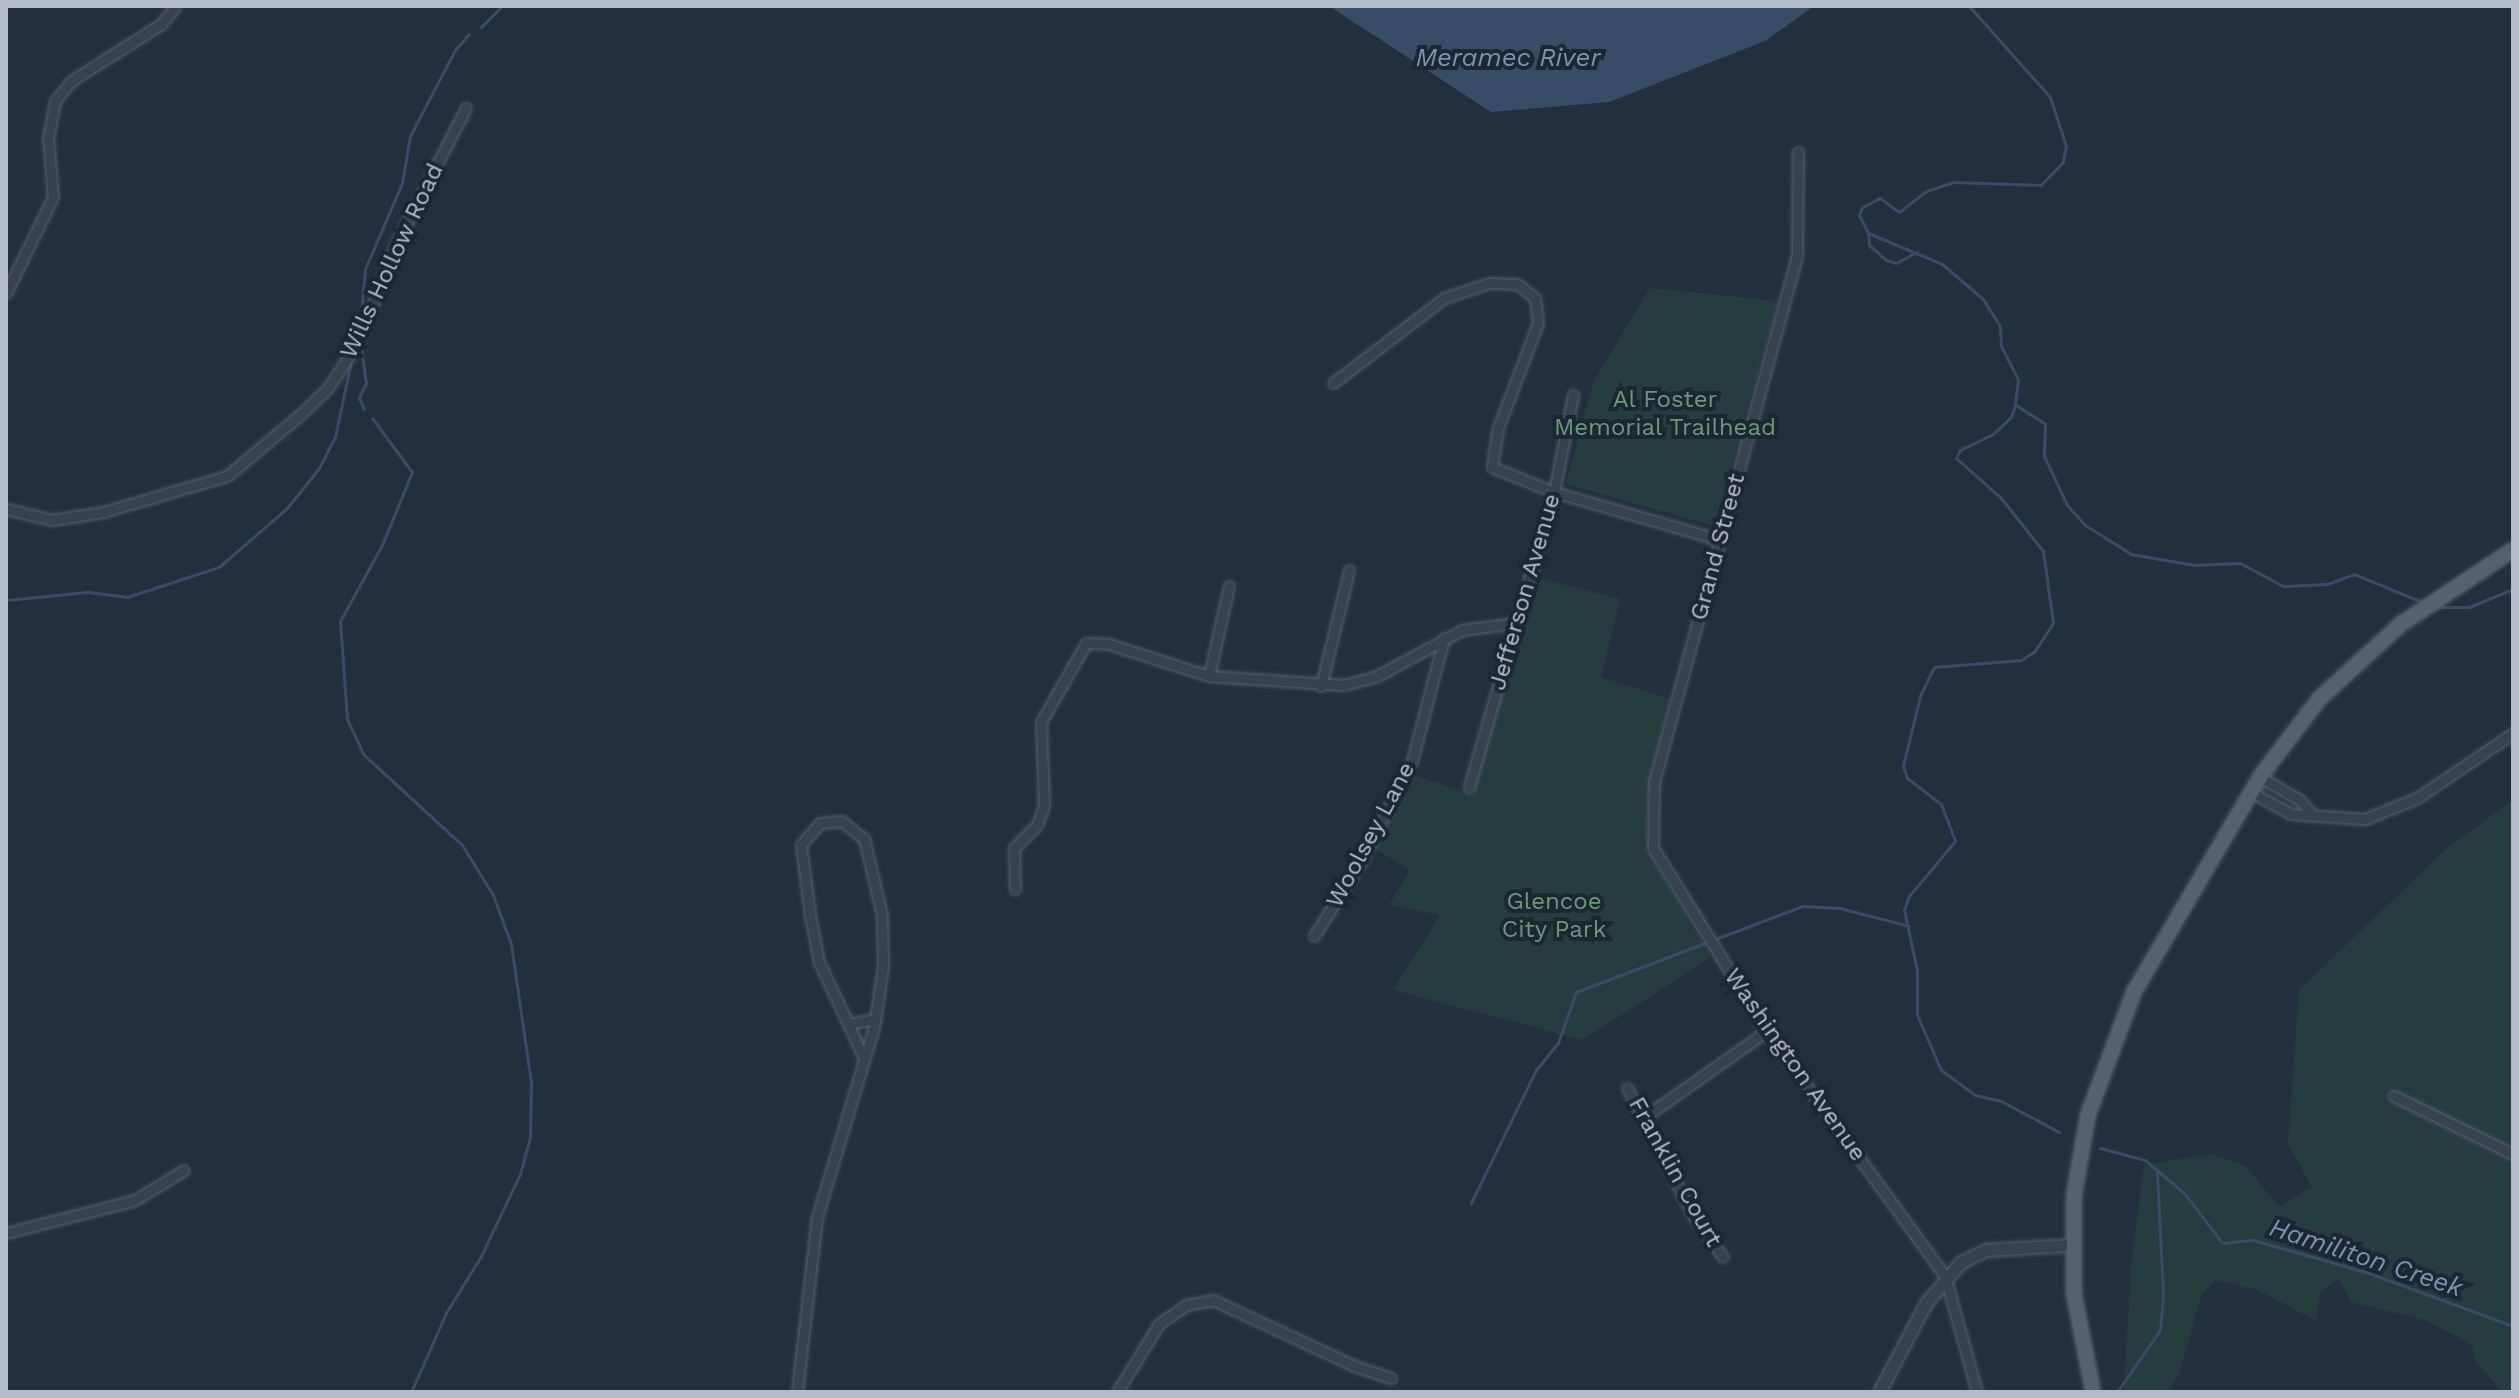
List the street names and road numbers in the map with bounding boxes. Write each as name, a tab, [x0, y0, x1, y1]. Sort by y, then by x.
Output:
street label: Wills Hollow Road	[334, 159, 450, 363]
street label: Grand Street	[1685, 470, 1751, 624]
street label: Jefferson Avenue	[1483, 490, 1567, 694]
street label: Woolsey Lane	[1320, 757, 1422, 913]
street label: Washington Avenue	[1717, 963, 1873, 1167]
street label: Franklin Court	[1622, 1092, 1728, 1252]

